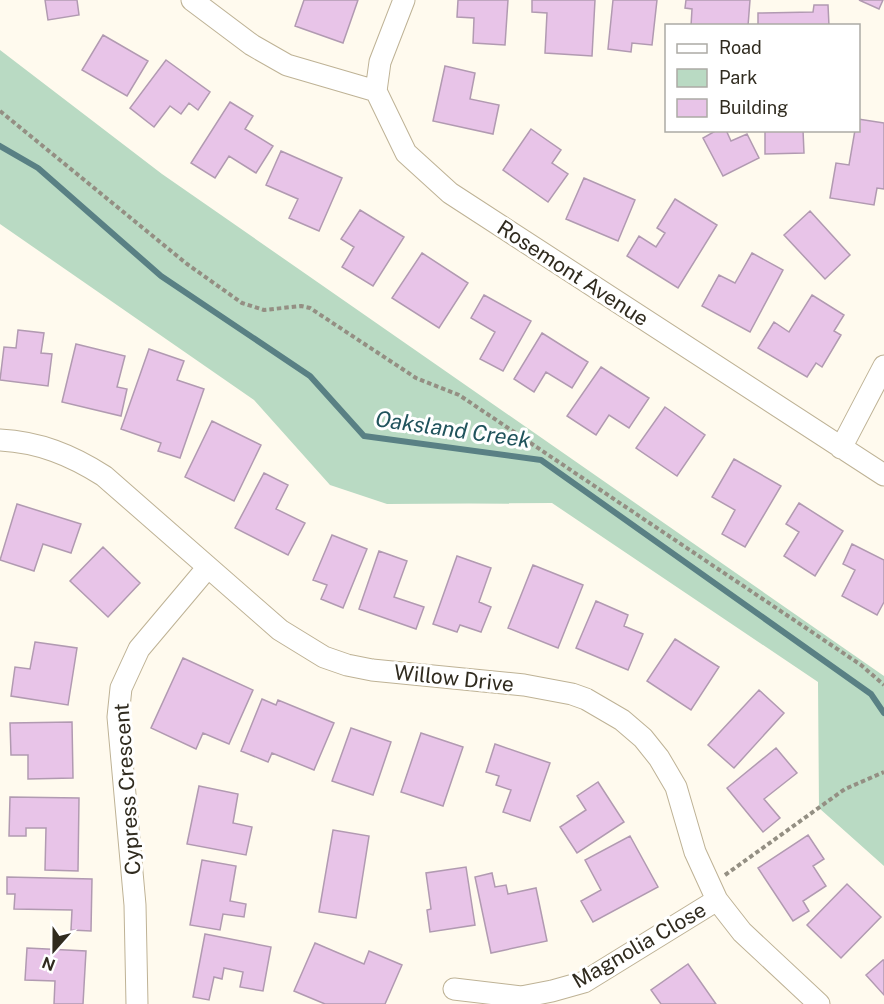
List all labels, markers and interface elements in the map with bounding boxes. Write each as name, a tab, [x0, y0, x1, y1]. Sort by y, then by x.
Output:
legend	[665, 24, 860, 132]
text: Road	[719, 37, 762, 58]
text: Park	[719, 67, 757, 88]
text: Building	[719, 97, 788, 118]
street label: Rosemont Avenue	[493, 215, 653, 331]
water label: Oaksland Creek	[374, 405, 532, 453]
street label: Willow Drive	[393, 659, 515, 697]
street label: Cypress Crescent	[109, 702, 145, 876]
street label: Magnolia Close	[568, 897, 710, 993]
north arrow	[24, 920, 84, 980]
text: N	[40, 952, 58, 975]

